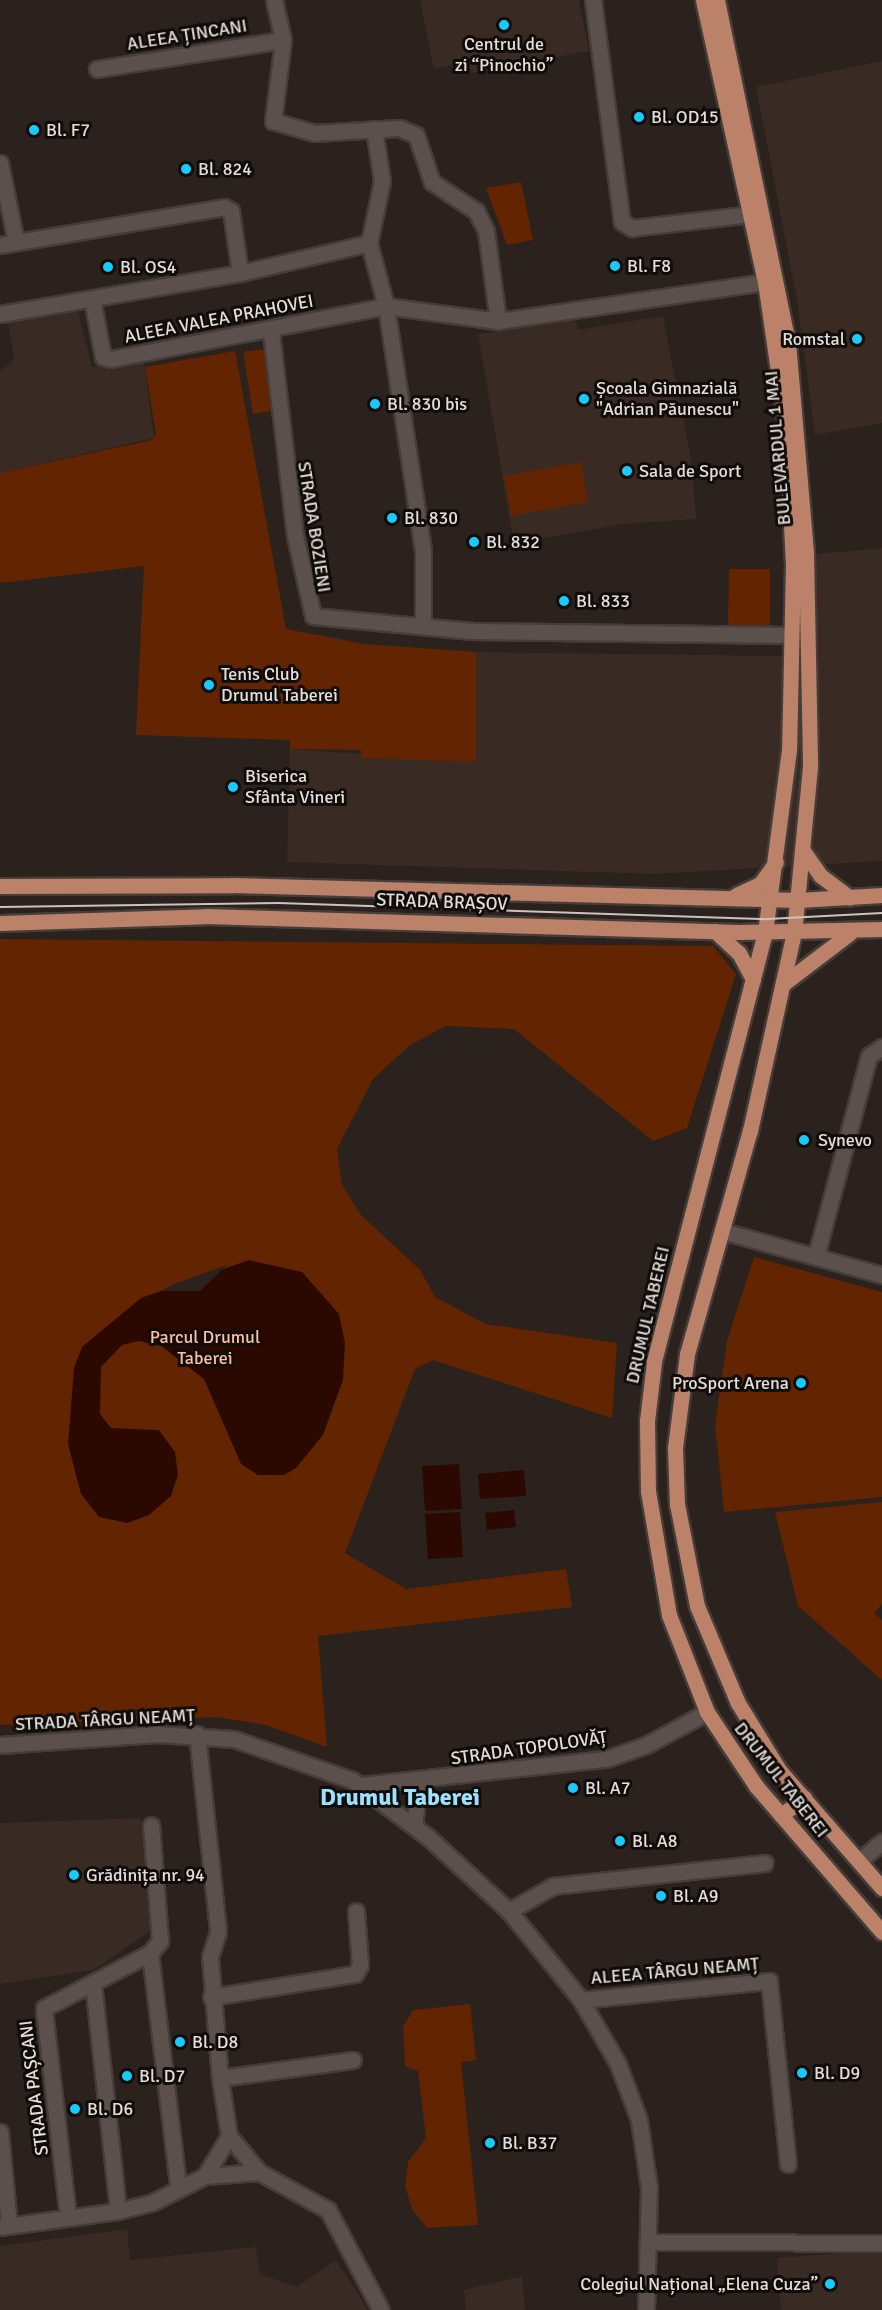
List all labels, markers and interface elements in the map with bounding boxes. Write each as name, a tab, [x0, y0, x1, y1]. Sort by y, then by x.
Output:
street label: ALEEA ȚINCANI	[125, 15, 249, 55]
marker: Centrul de zi “Pinochio”	[497, 18, 511, 32]
place label: Centrul de zi “Pinochio”	[455, 34, 553, 76]
place label: Bl. OD15	[651, 106, 719, 128]
marker: Bl. OD15	[632, 110, 646, 124]
place label: Bl. F7	[46, 119, 90, 141]
marker: Bl. F7	[27, 123, 41, 137]
place label: Bl. 824	[198, 158, 252, 180]
marker: Bl. 824	[179, 162, 193, 176]
place label: Bl. F8	[627, 255, 671, 277]
place label: Bl. OS4	[120, 256, 176, 278]
marker: Bl. F8	[608, 259, 622, 273]
marker: Bl. OS4	[101, 260, 115, 274]
street label: ALEEA VALEA PRAHOVEI	[123, 290, 315, 348]
place label: Romstal	[782, 328, 845, 350]
marker: Romstal	[850, 332, 864, 346]
street label: BULEVARDUL 1 MAI	[760, 370, 796, 526]
place label: Școala Gimnazială "Adrian Păunescu"	[596, 378, 739, 420]
marker: Școala Gimnazială "Adrian Păunescu"	[577, 392, 591, 406]
place label: Bl. 830 bis	[387, 393, 467, 415]
marker: Bl. 830 bis	[368, 397, 382, 411]
street label: STRADA BOZIENI	[293, 460, 335, 594]
place label: Sala de Sport	[639, 460, 741, 482]
marker: Sala de Sport	[620, 464, 634, 478]
place label: Bl. 830	[404, 507, 458, 529]
marker: Bl. 830	[385, 511, 399, 525]
place label: Bl. 832	[486, 531, 540, 553]
marker: Bl. 832	[467, 535, 481, 549]
place label: Bl. 833	[576, 590, 630, 612]
marker: Bl. 833	[557, 594, 571, 608]
place label: Tenis Club Drumul Taberei	[221, 664, 338, 706]
marker: Tenis Club Drumul Taberei	[202, 678, 216, 692]
place label: Biserica Sfânta Vineri	[245, 766, 345, 808]
marker: Biserica Sfânta Vineri	[226, 780, 240, 794]
street label: STRADA BRAȘOV	[376, 889, 508, 915]
place label: Synevo	[818, 1129, 872, 1151]
marker: Synevo	[795, 1131, 813, 1149]
street label: DRUMUL TABEREI	[622, 1244, 674, 1386]
park label: Parcul Drumul Taberei	[150, 1327, 260, 1370]
place label: ProSport Arena	[672, 1372, 789, 1394]
marker: ProSport Arena	[794, 1376, 808, 1390]
street label: STRADA TÂRGU NEAMȚ	[15, 1705, 195, 1735]
street label: DRUMUL TABEREI	[729, 1718, 833, 1842]
street label: STRADA TOPOLOVĂȚ	[449, 1726, 609, 1770]
place label: Bl. A7	[585, 1777, 631, 1799]
marker: Bl. A7	[566, 1781, 580, 1795]
district label: Drumul Taberei	[320, 1784, 480, 1812]
place label: Bl. A8	[632, 1830, 678, 1852]
marker: Bl. A8	[613, 1834, 627, 1848]
place label: Grădinița nr. 94	[86, 1864, 205, 1886]
marker: Grădinița nr. 94	[67, 1868, 81, 1882]
place label: Bl. A9	[673, 1885, 719, 1907]
marker: Bl. A9	[654, 1889, 668, 1903]
street label: ALEEA TÂRGU NEAMȚ	[590, 1953, 760, 1989]
street label: STRADA PAȘCANI	[15, 2019, 53, 2157]
place label: Bl. D8	[192, 2031, 238, 2053]
marker: Bl. D8	[173, 2035, 187, 2049]
place label: Bl. D9	[814, 2062, 860, 2084]
place label: Bl. D7	[139, 2065, 185, 2087]
marker: Bl. D9	[795, 2066, 809, 2080]
marker: Bl. D7	[120, 2069, 134, 2083]
place label: Bl. D6	[87, 2098, 133, 2120]
marker: Bl. D6	[68, 2102, 82, 2116]
place label: Bl. B37	[502, 2132, 557, 2154]
marker: Bl. B37	[483, 2136, 497, 2150]
place label: Colegiul Național „Elena Cuza”	[580, 2273, 818, 2295]
marker: Colegiul Național „Elena Cuza”	[823, 2277, 837, 2291]

